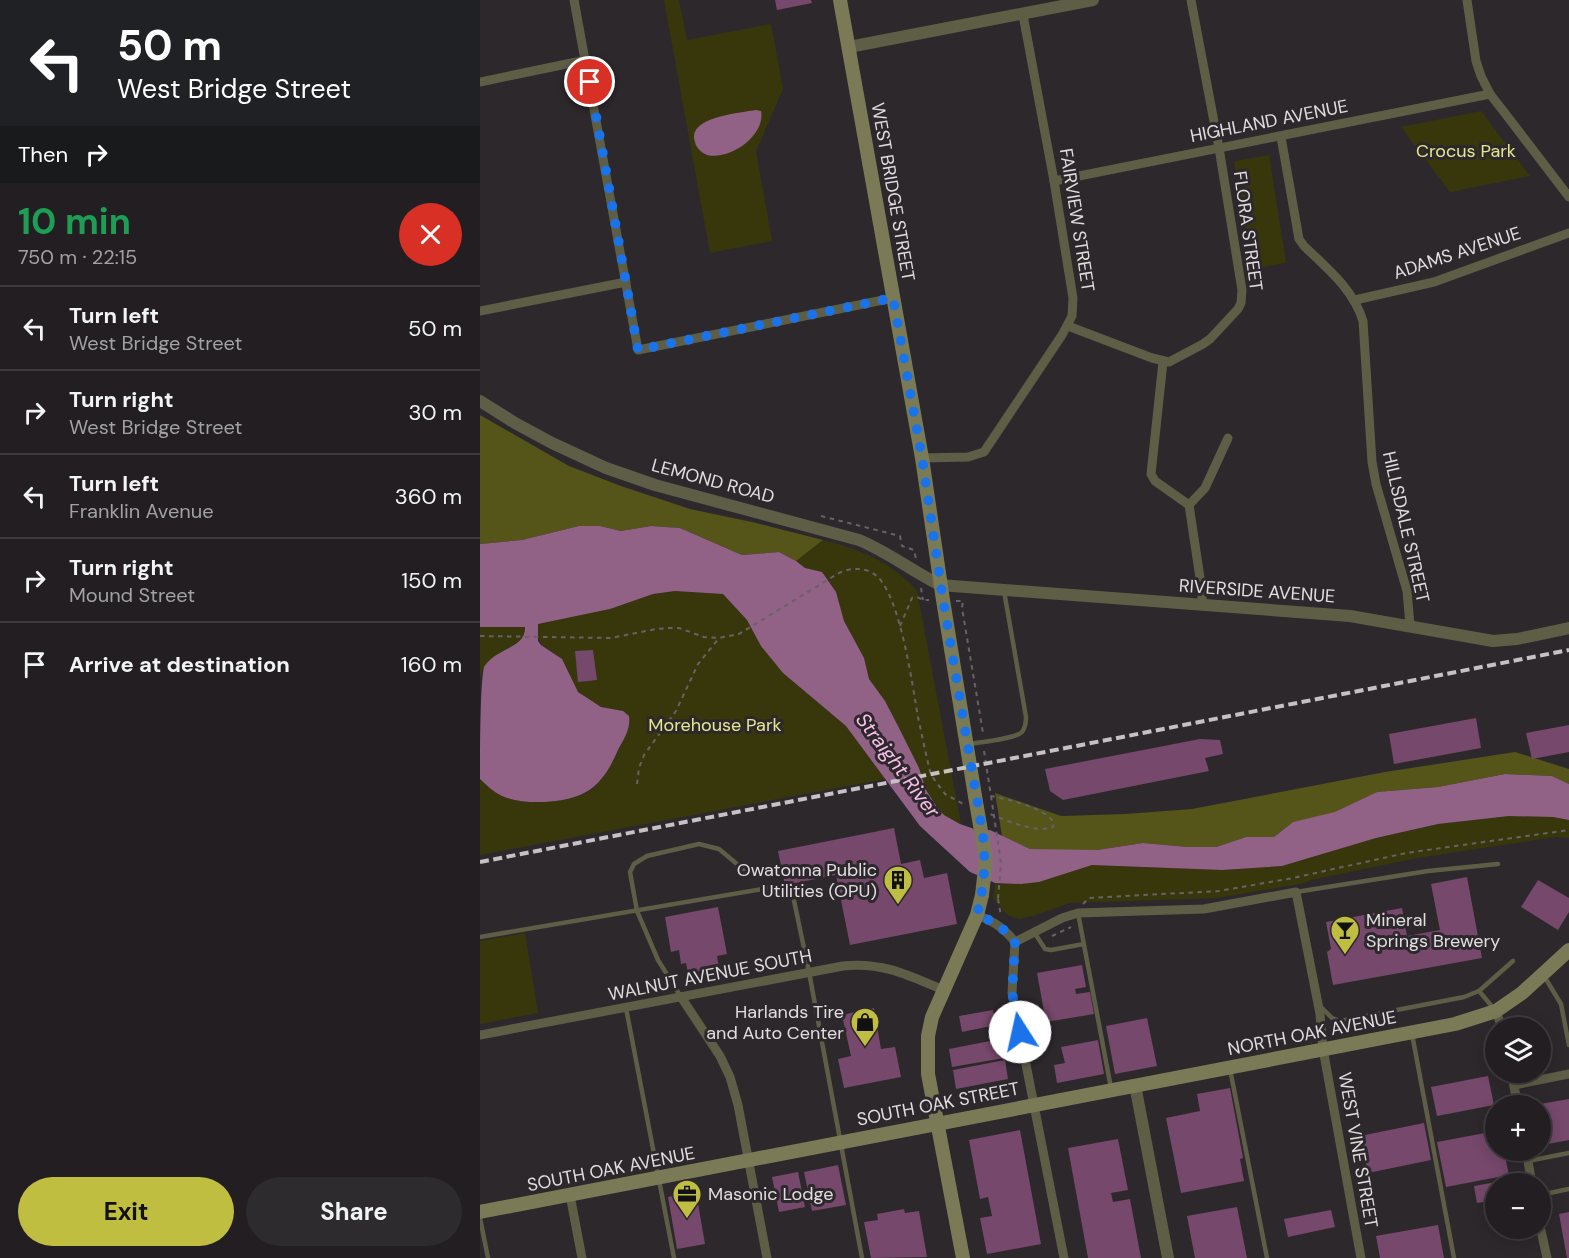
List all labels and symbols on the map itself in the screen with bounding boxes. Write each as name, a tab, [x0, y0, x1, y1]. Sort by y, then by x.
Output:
pin	[564, 56, 615, 107]
street label: HIGHLAND AVENUE	[1188, 94, 1350, 148]
street label: WEST BRIDGE STREET	[865, 101, 921, 283]
park label: Crocus Park	[1416, 139, 1516, 163]
street label: FAIRVIEW STREET	[1054, 147, 1100, 293]
street label: FLORA STREET	[1228, 170, 1268, 292]
street label: ADAMS AVENUE	[1390, 221, 1524, 285]
street label: HILLSDALE STREET	[1377, 449, 1435, 605]
street label: LEMOND ROAD	[649, 453, 777, 509]
street label: RIVERSIDE AVENUE	[1178, 574, 1336, 608]
water label: Straight River	[850, 707, 946, 823]
park label: Morehouse Park	[648, 713, 782, 737]
place label: Owatonna Public Utilities (OPU)	[737, 858, 877, 903]
building icon: Owatonna Public Utilities (OPU)	[882, 864, 914, 906]
place label: Mineral Springs Brewery	[1366, 908, 1500, 953]
bar icon: Mineral Springs Brewery	[1329, 914, 1361, 956]
street label: WALNUT AVENUE SOUTH	[606, 943, 814, 1007]
place label: Harlands Tire and Auto Center	[706, 1000, 844, 1045]
position arrow	[988, 1000, 1052, 1064]
street label: NORTH OAK AVENUE	[1226, 1005, 1398, 1061]
shop icon: Harlands Tire and Auto Center	[849, 1006, 881, 1048]
street label: WEST VINE STREET	[1332, 1070, 1384, 1230]
street label: SOUTH OAK STREET	[855, 1076, 1021, 1132]
street label: SOUTH OAK AVENUE	[525, 1141, 697, 1197]
office icon: Masonic Lodge	[671, 1178, 703, 1220]
place label: Masonic Lodge	[708, 1182, 833, 1206]

